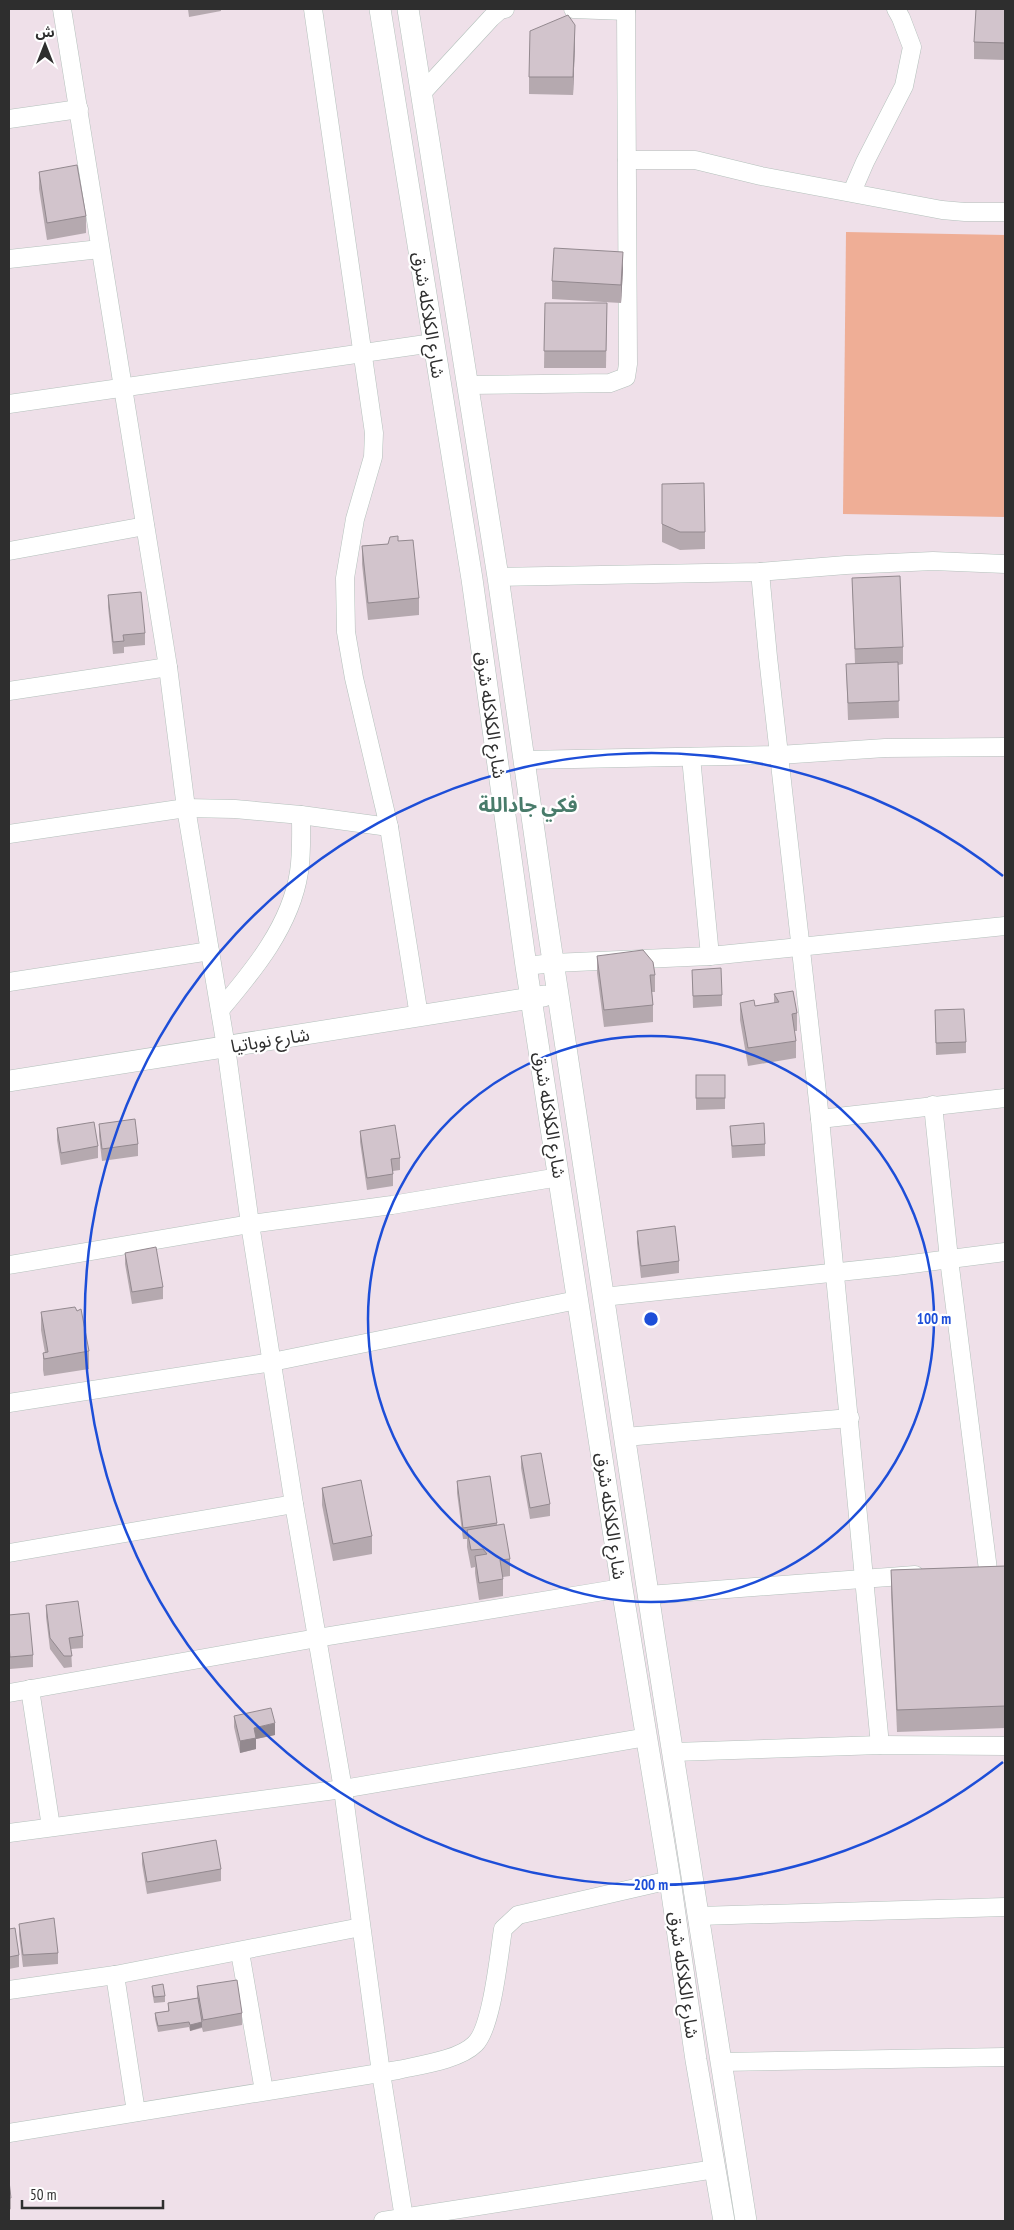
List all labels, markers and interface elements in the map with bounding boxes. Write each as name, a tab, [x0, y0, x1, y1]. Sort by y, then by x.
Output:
north arrow	[20, 20, 70, 70]
text: ش	[35, 23, 55, 41]
street label: شارع الكلاكله شرق	[405, 250, 450, 380]
street label: شارع الكلاكله شرق	[468, 650, 511, 780]
district label: فكي جاداللة	[478, 792, 578, 822]
street label: شارع نوباتيا	[229, 1022, 312, 1061]
street label: شارع الكلاكله شرق	[526, 1050, 571, 1180]
text: 100 m	[917, 1309, 951, 1328]
centre of rings	[642, 1310, 660, 1328]
street label: شارع الكلاكله شرق	[588, 1451, 631, 1581]
text: 200 m	[634, 1875, 668, 1894]
street label: شارع الكلاكله شرق	[661, 1910, 704, 2040]
scale bar	[22, 2178, 164, 2210]
text: 50 m	[30, 2185, 56, 2204]

